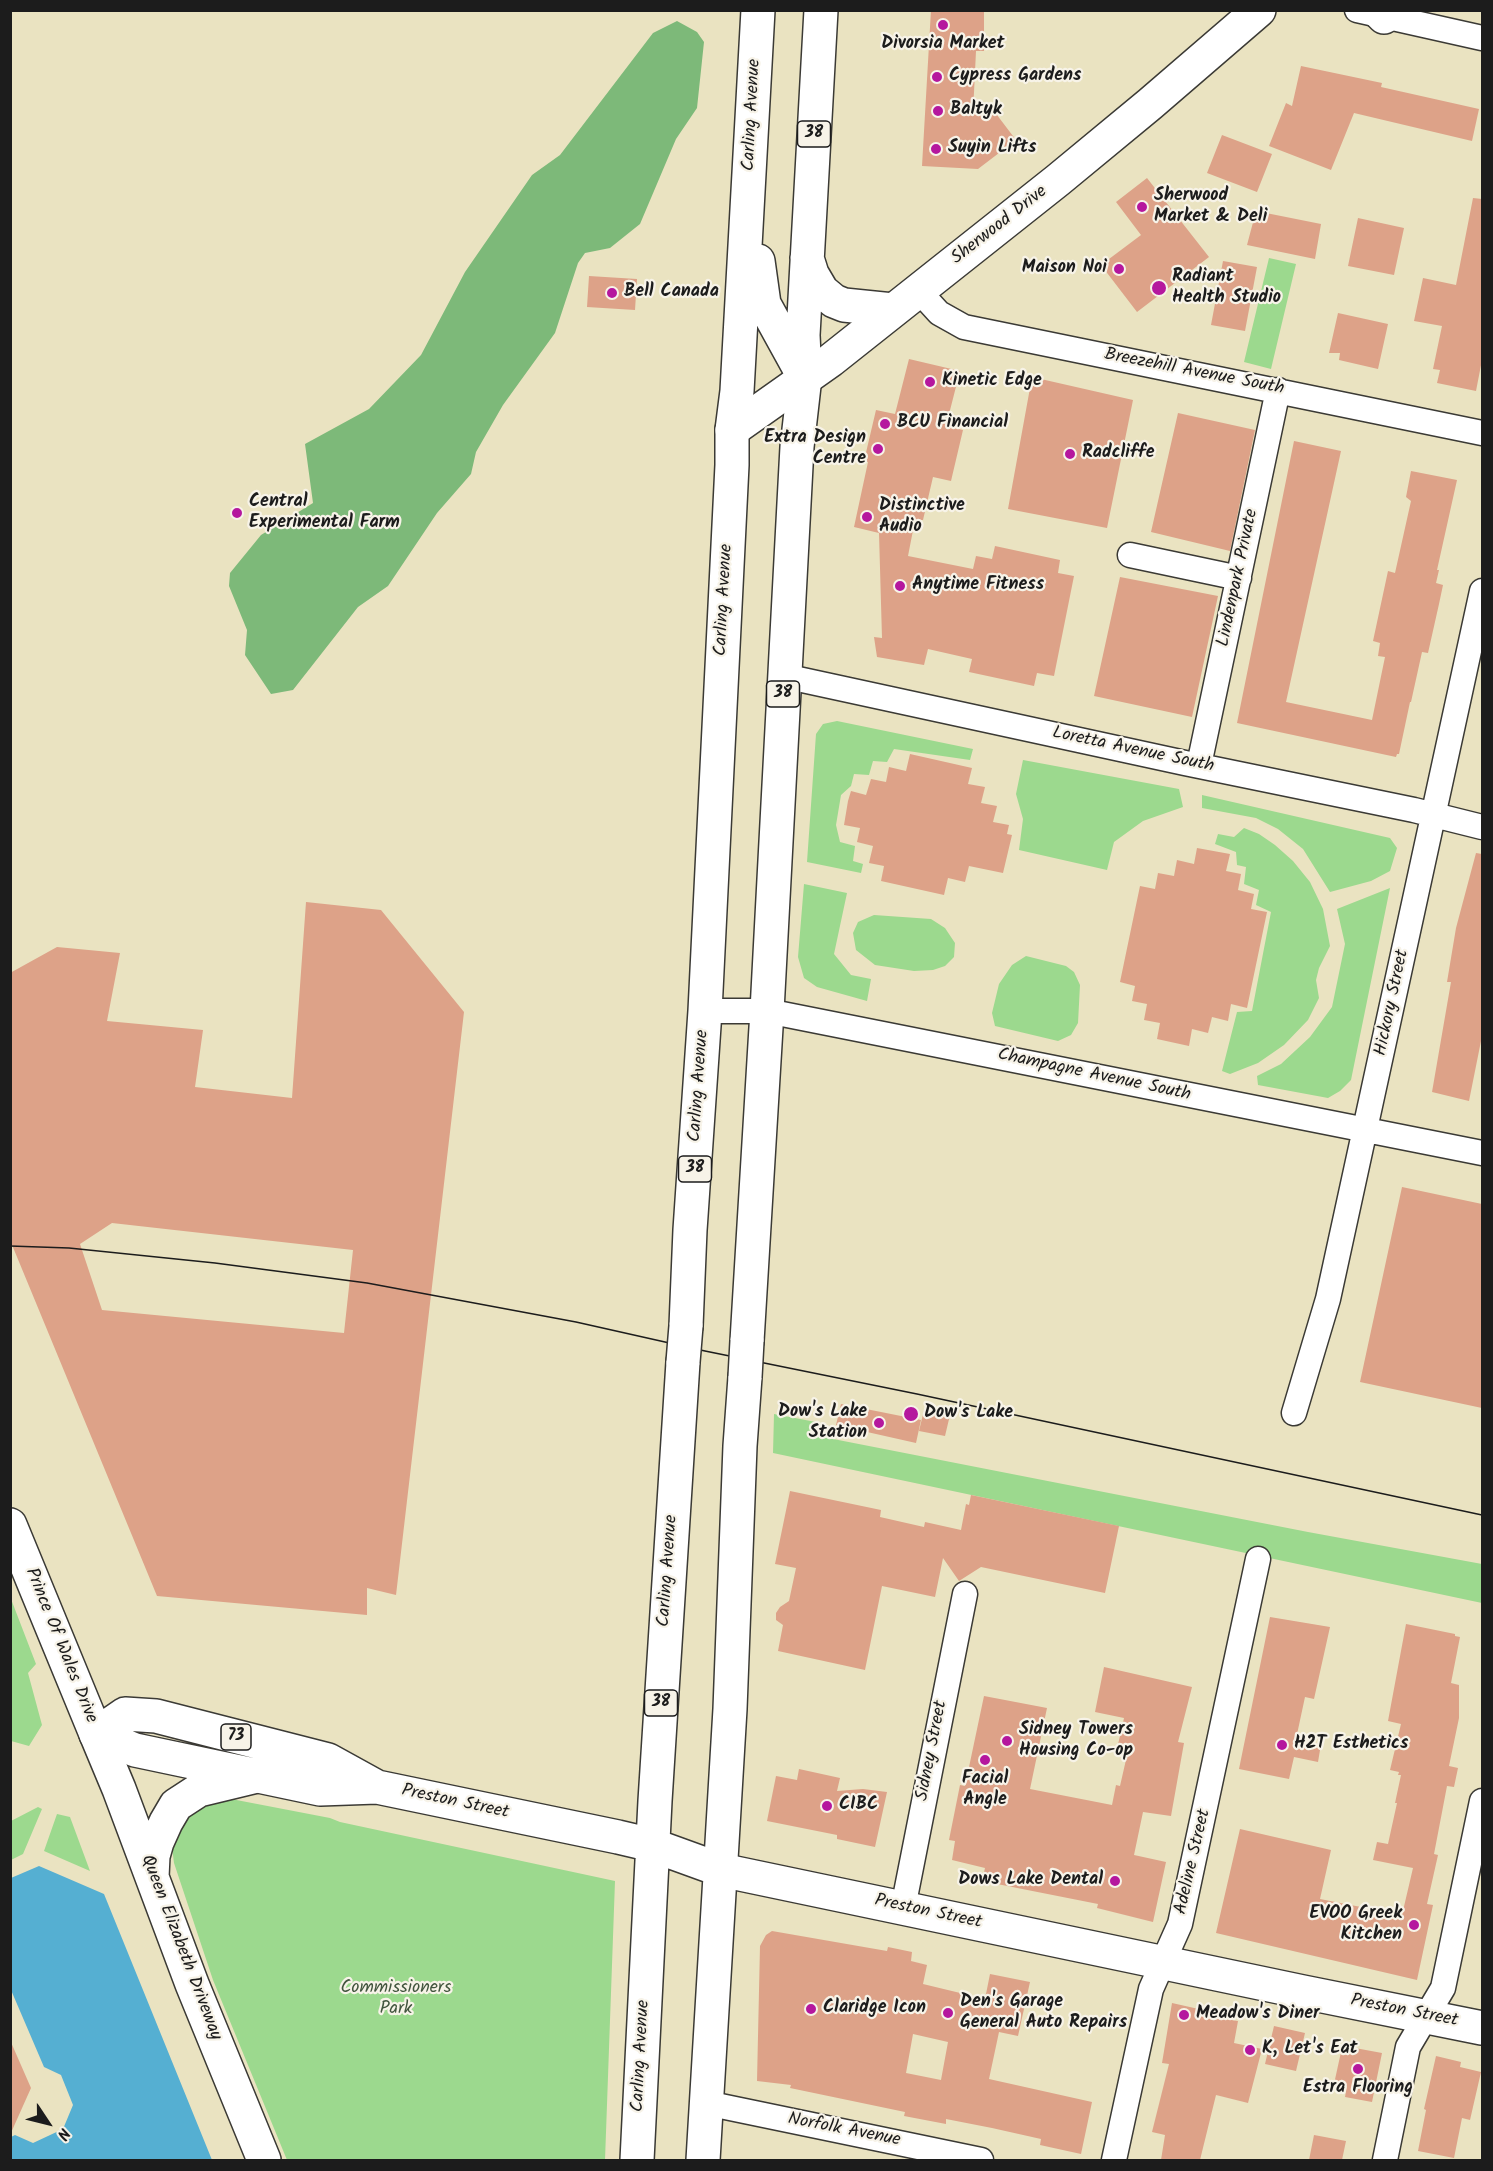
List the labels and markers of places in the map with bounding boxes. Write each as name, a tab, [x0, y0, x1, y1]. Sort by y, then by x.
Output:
marker: Divorsia Market	[936, 18, 950, 32]
place label: Divorsia Market	[881, 34, 1005, 56]
place label: Cypress Gardens	[949, 66, 1081, 88]
marker: Cypress Gardens	[930, 70, 944, 84]
place label: Baltyk	[950, 100, 1002, 122]
marker: Baltyk	[931, 104, 945, 118]
place label: Suyin Lifts	[948, 138, 1036, 160]
marker: Suyin Lifts	[929, 142, 943, 156]
place label: Sherwood Market & Deli	[1154, 186, 1267, 228]
marker: Sherwood Market & Deli	[1135, 200, 1149, 214]
place label: Maison Noi	[1022, 258, 1107, 280]
marker: Maison Noi	[1112, 262, 1126, 276]
place label: Radiant Health Studio	[1172, 267, 1281, 310]
marker: Radiant Health Studio	[1150, 279, 1168, 297]
place label: Bell Canada	[624, 282, 719, 304]
marker: Bell Canada	[605, 286, 619, 300]
place label: Kinetic Edge	[942, 371, 1042, 393]
marker: Kinetic Edge	[923, 375, 937, 389]
place label: BCU Financial	[897, 413, 1008, 435]
marker: BCU Financial	[878, 417, 892, 431]
place label: Extra Design Centre	[764, 428, 866, 470]
marker: Extra Design Centre	[871, 442, 885, 456]
place label: Radcliffe	[1082, 443, 1154, 465]
marker: Radcliffe	[1063, 447, 1077, 461]
place label: Central Experimental Farm	[249, 492, 400, 534]
place label: Distinctive Audio	[879, 496, 965, 538]
marker: Central Experimental Farm	[230, 506, 244, 520]
marker: Distinctive Audio	[860, 510, 874, 524]
place label: Anytime Fitness	[912, 575, 1044, 597]
marker: Anytime Fitness	[893, 579, 907, 593]
place label: Dow's Lake Station	[778, 1402, 867, 1444]
place label: Dow's Lake	[924, 1403, 1013, 1425]
marker: Dow's Lake	[902, 1405, 920, 1423]
marker: Dow's Lake Station	[872, 1416, 886, 1430]
place label: Sidney Towers Housing Co-op	[1019, 1720, 1133, 1762]
marker: Sidney Towers Housing Co-op	[1000, 1734, 1014, 1748]
place label: H2T Esthetics	[1294, 1734, 1408, 1756]
marker: H2T Esthetics	[1275, 1738, 1289, 1752]
marker: Facial Angle	[978, 1753, 992, 1767]
place label: Facial Angle	[962, 1769, 1008, 1812]
place label: CIBC	[839, 1795, 878, 1817]
marker: CIBC	[820, 1799, 834, 1813]
place label: Dows Lake Dental	[958, 1870, 1103, 1892]
marker: Dows Lake Dental	[1108, 1874, 1122, 1888]
place label: EVOO Greek Kitchen	[1310, 1904, 1402, 1946]
marker: EVOO Greek Kitchen	[1407, 1918, 1421, 1932]
place label: Den's Garage General Auto Repairs	[960, 1992, 1127, 2034]
place label: Claridge Icon	[823, 1998, 926, 2020]
marker: Claridge Icon	[804, 2002, 818, 2016]
place label: Meadow's Diner	[1196, 2004, 1319, 2026]
marker: Den's Garage General Auto Repairs	[941, 2006, 955, 2020]
marker: Meadow's Diner	[1177, 2008, 1191, 2022]
place label: K, Let's Eat	[1262, 2039, 1358, 2061]
marker: K, Let's Eat	[1243, 2043, 1257, 2057]
marker: Estra Flooring	[1351, 2062, 1365, 2076]
place label: Estra Flooring	[1303, 2078, 1413, 2100]

